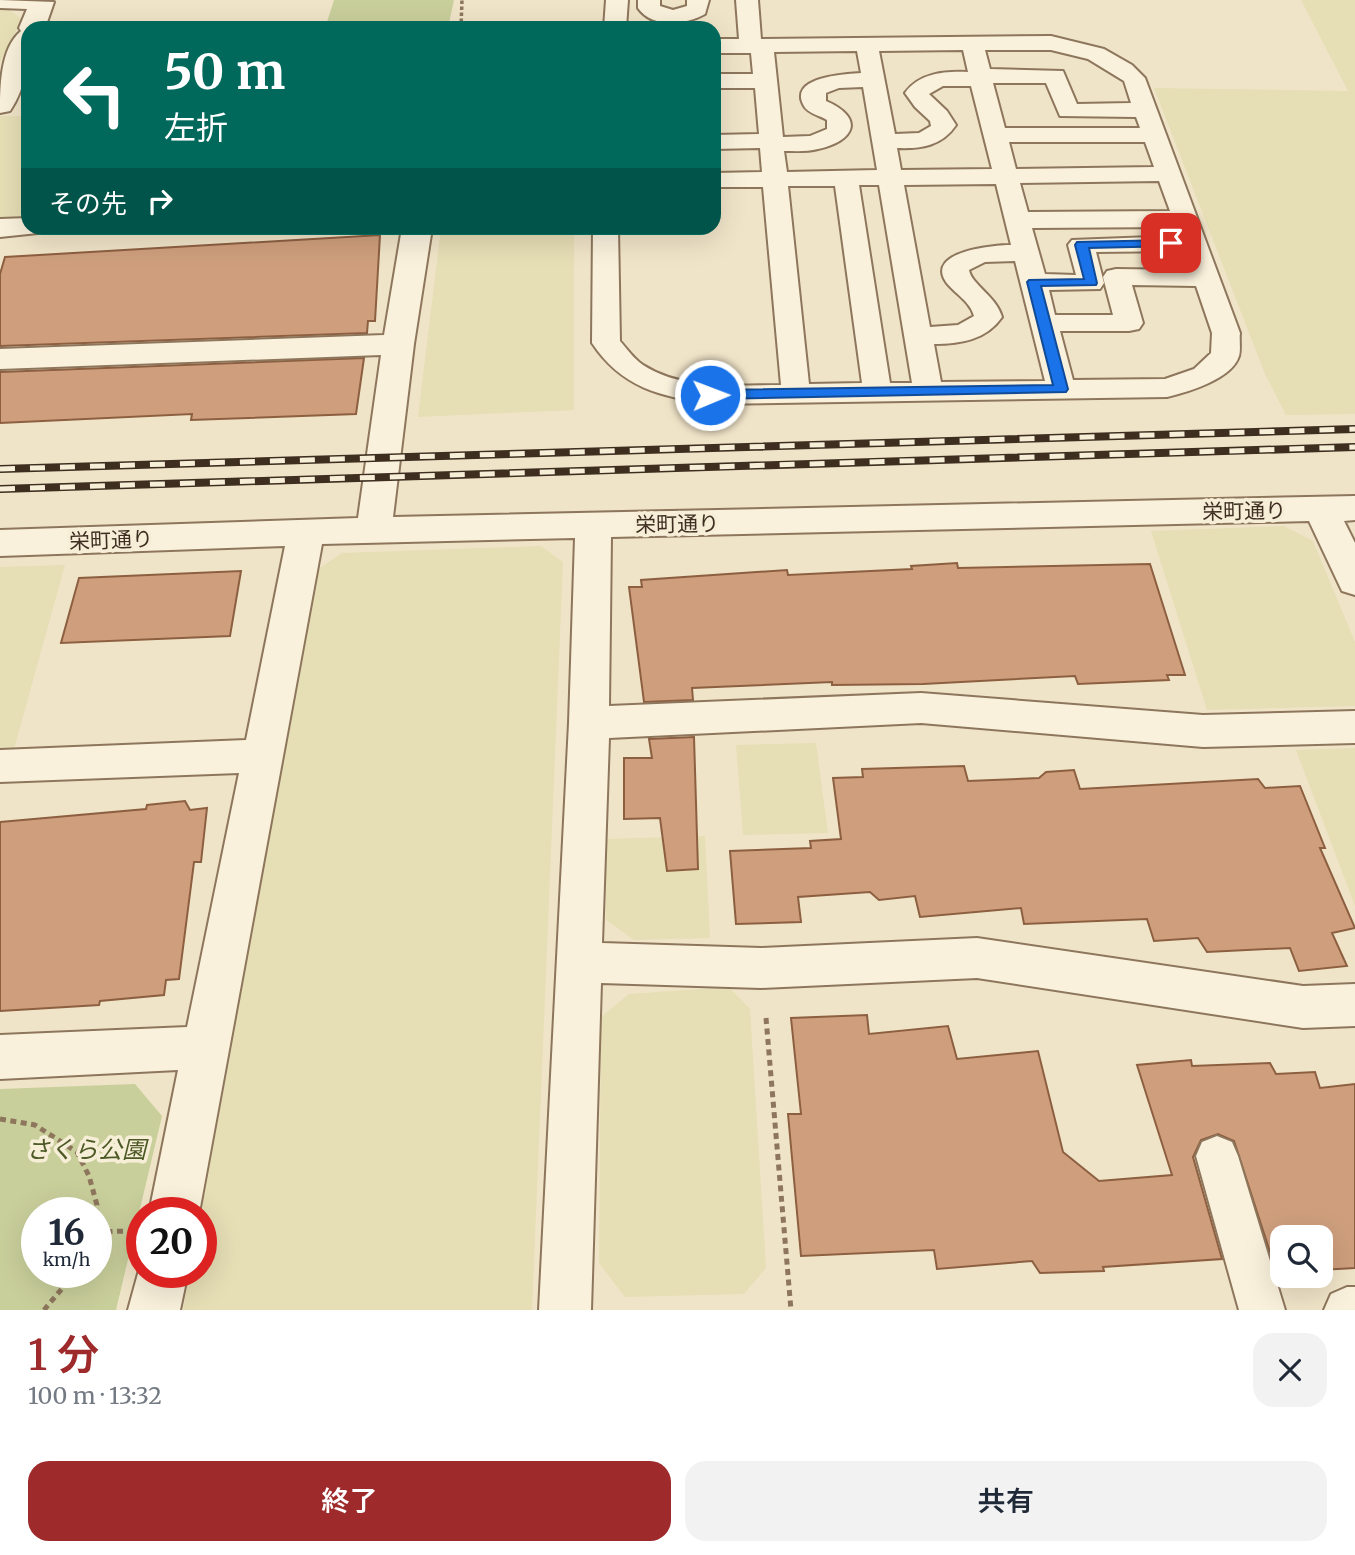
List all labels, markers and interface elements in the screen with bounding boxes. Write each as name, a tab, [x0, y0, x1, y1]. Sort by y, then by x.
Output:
text: 50 m	[164, 41, 285, 102]
icon: left	[49, 49, 140, 140]
text: 左折	[164, 108, 228, 148]
icon: right	[141, 182, 179, 220]
text: その先	[49, 187, 127, 220]
pin	[1141, 213, 1201, 273]
icon: arrive	[1152, 224, 1190, 262]
position arrow	[673, 358, 747, 432]
street label: 栄町通り	[1202, 497, 1286, 525]
street label: 栄町通り	[635, 510, 719, 538]
street label: 栄町通り	[69, 525, 153, 555]
park label: さくら公園	[26, 1134, 149, 1165]
speed limit sign: 20	[126, 1197, 217, 1288]
text: 16	[48, 1211, 85, 1255]
map controls	[1270, 1225, 1333, 1288]
button: search	[1270, 1225, 1333, 1288]
text: km/h	[43, 1248, 90, 1271]
text: 1 分	[28, 1329, 99, 1381]
button: close	[1253, 1333, 1327, 1407]
text: 100 m · 13:32	[28, 1381, 162, 1410]
button: 終了	[28, 1461, 671, 1541]
button: 共有	[685, 1461, 1327, 1541]

